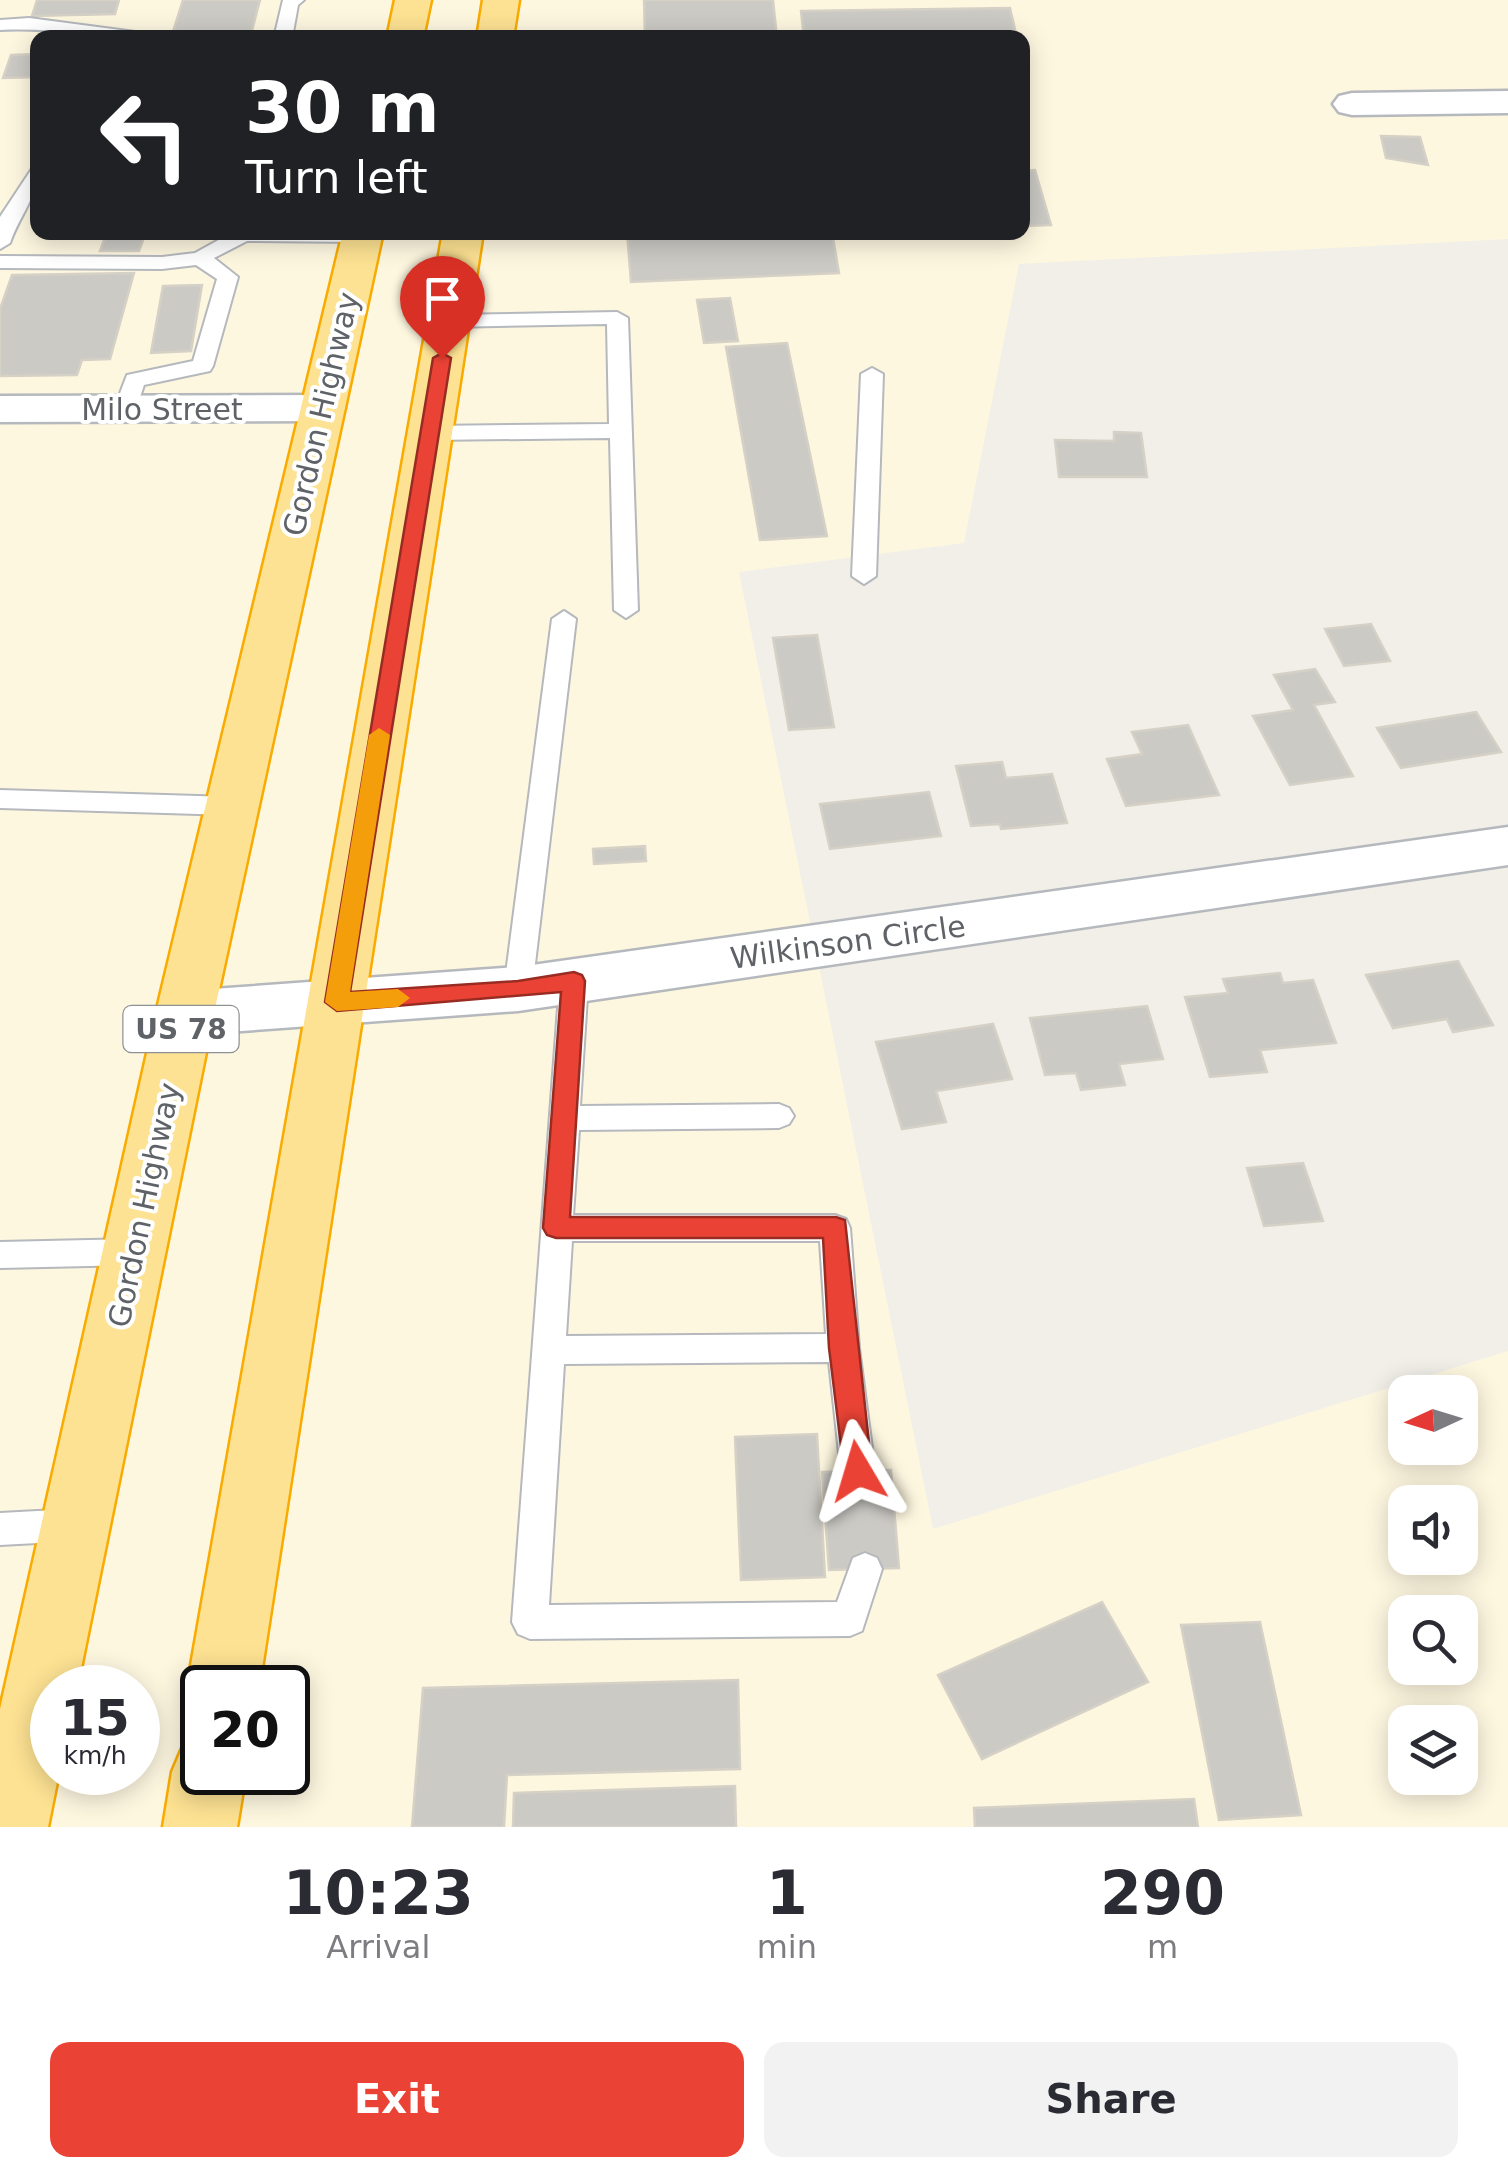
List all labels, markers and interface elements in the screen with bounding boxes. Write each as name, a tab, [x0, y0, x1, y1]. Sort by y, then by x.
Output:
text: 30 m	[245, 67, 440, 149]
icon: left	[80, 70, 210, 200]
text: Turn left	[245, 151, 428, 204]
pin	[400, 256, 485, 359]
icon: arrive	[415, 271, 470, 326]
street label: Gordon Highway	[276, 289, 366, 539]
street label: Milo Street	[81, 392, 243, 427]
street label: Wilkinson Circle	[728, 908, 968, 976]
road number: US 78	[124, 1006, 238, 1052]
street label: Gordon Highway	[101, 1080, 187, 1330]
north arrow	[1388, 1375, 1478, 1465]
map controls	[1388, 1375, 1478, 1795]
position arrow	[806, 1419, 910, 1523]
button: sound	[1388, 1485, 1478, 1575]
button: search	[1388, 1595, 1478, 1685]
speed limit sign: 20	[180, 1665, 310, 1795]
text: 15	[60, 1689, 130, 1747]
button: layers	[1388, 1705, 1478, 1795]
text: km/h	[63, 1741, 127, 1770]
text: 10:23	[283, 1858, 474, 1928]
text: 1	[766, 1858, 808, 1928]
text: 290	[1100, 1858, 1225, 1928]
text: Arrival	[326, 1928, 430, 1966]
text: min	[757, 1928, 817, 1966]
text: m	[1147, 1928, 1178, 1966]
button: Exit	[50, 2042, 744, 2157]
button: Share	[764, 2042, 1458, 2157]

